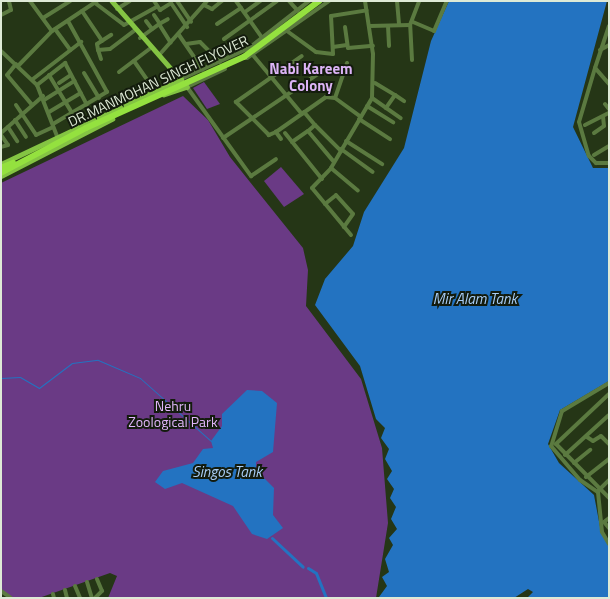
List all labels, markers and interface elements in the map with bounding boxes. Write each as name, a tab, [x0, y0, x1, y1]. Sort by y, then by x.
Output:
street label: DR.MANMOHAN SINGH FLYOVER	[65, 32, 251, 130]
district label: Nabi Kareem Colony	[269, 59, 353, 94]
water label: Mir Alam Tank	[433, 290, 517, 308]
park label: Nehru Zoological Park	[128, 398, 218, 431]
water label: Singos Tank	[192, 463, 262, 481]

